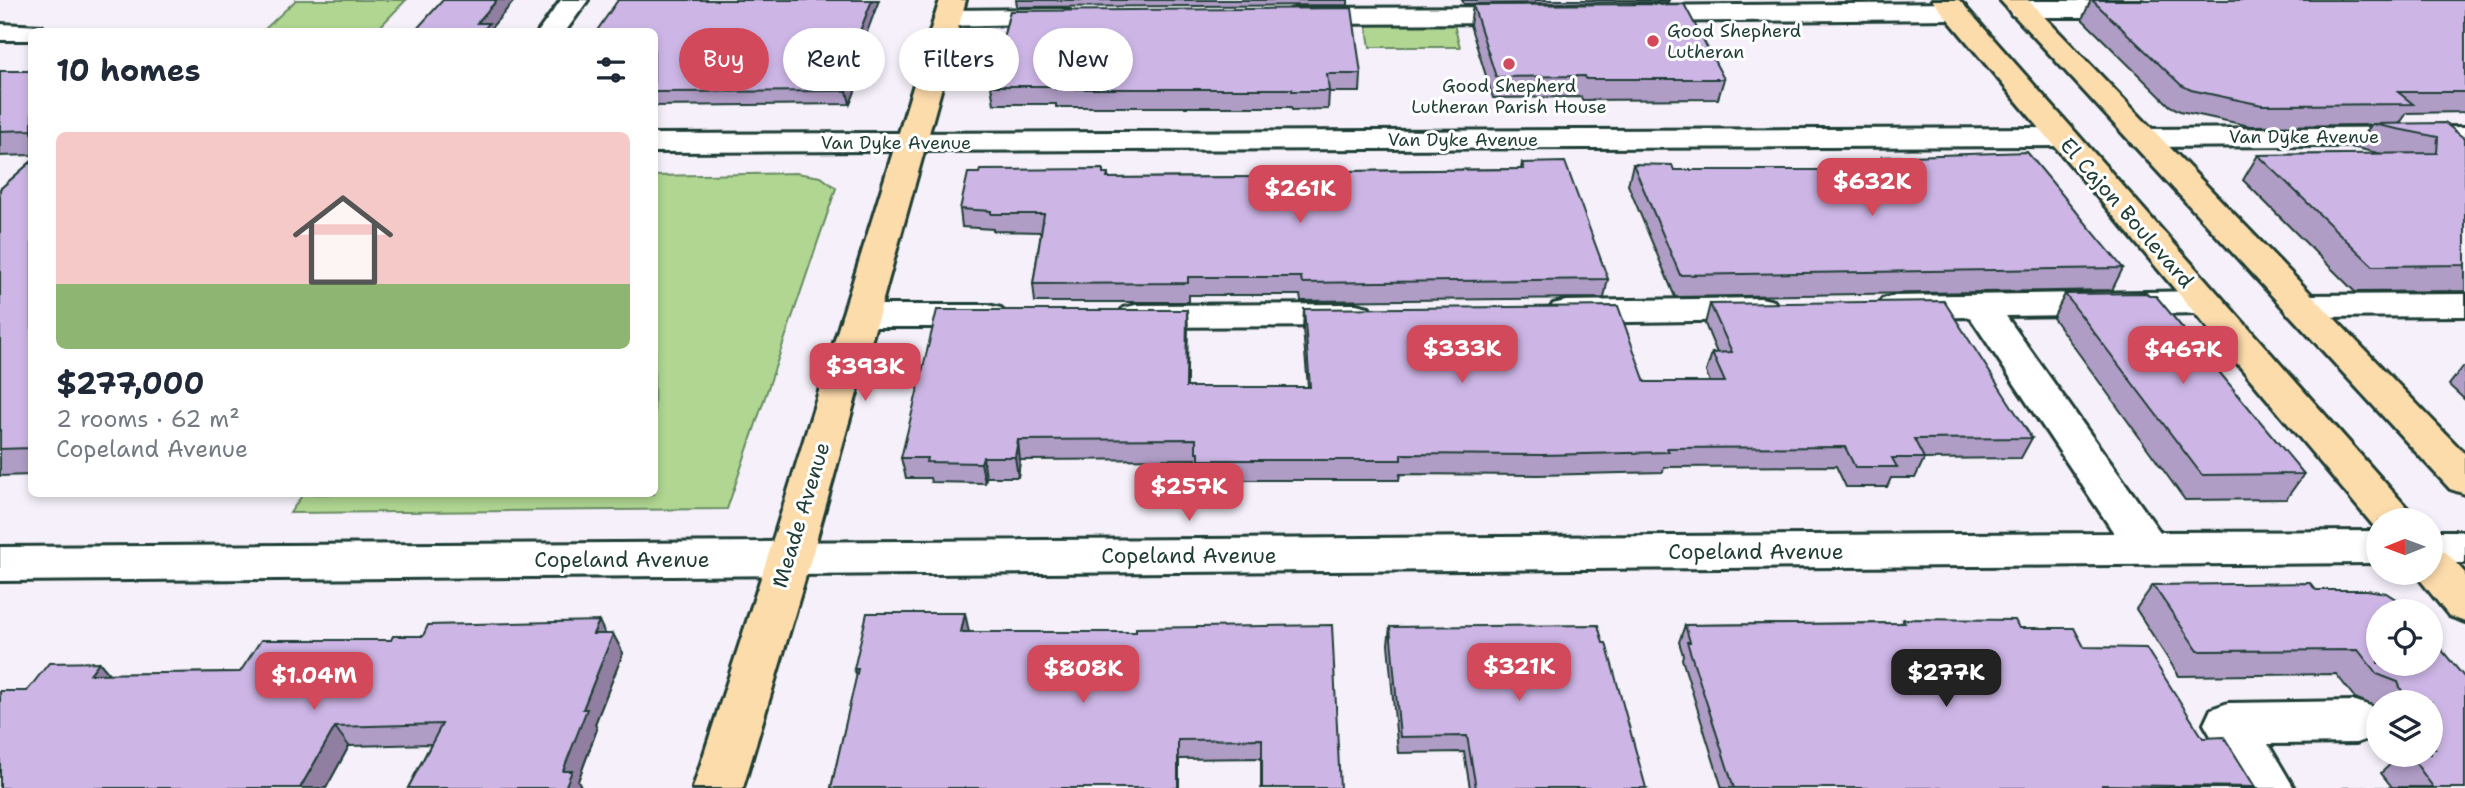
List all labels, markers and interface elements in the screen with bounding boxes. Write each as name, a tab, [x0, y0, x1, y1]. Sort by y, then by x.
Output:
place label: Good Shepherd Lutheran	[1667, 19, 1801, 64]
chip: Buy	[679, 28, 769, 91]
chip: Rent	[783, 28, 885, 91]
chip: Filters	[899, 28, 1019, 91]
chip: New	[1033, 28, 1133, 91]
marker: Good Shepherd Lutheran	[1645, 33, 1661, 49]
text: 10 homes	[56, 50, 201, 91]
icon: filters	[592, 51, 630, 89]
marker: Good Shepherd Lutheran Parish House	[1501, 56, 1517, 72]
place label: Good Shepherd Lutheran Parish House	[1411, 74, 1607, 119]
street label: Van Dyke Avenue	[2229, 125, 2379, 149]
street label: Van Dyke Avenue	[1388, 128, 1538, 152]
street label: Van Dyke Avenue	[821, 131, 971, 155]
street label: El Cajon Boulevard	[2054, 132, 2200, 294]
pin: $632K	[1823, 158, 1921, 218]
pin: $261K	[1251, 166, 1349, 225]
text: $632K	[1833, 166, 1911, 196]
text: $261K	[1264, 173, 1336, 203]
icon: home	[280, 177, 406, 303]
pin: $333K	[1413, 326, 1511, 385]
pin: $467K	[2134, 326, 2232, 386]
text: $333K	[1423, 333, 1501, 363]
text: $467K	[2144, 334, 2222, 364]
pin: $393K	[816, 344, 914, 403]
text: $393K	[826, 351, 904, 381]
text: $277,000	[56, 363, 205, 404]
text: 2 rooms · 62 m²	[56, 404, 240, 434]
text: Copeland Avenue	[56, 434, 248, 464]
street label: Meade Avenue	[766, 439, 836, 591]
pin: $257K	[1140, 463, 1238, 523]
text: $257K	[1150, 471, 1228, 501]
north arrow	[2366, 508, 2443, 584]
map controls	[2366, 508, 2443, 767]
street label: Copeland Avenue	[1668, 538, 1844, 566]
street label: Copeland Avenue	[1101, 542, 1277, 570]
street label: Copeland Avenue	[534, 546, 710, 574]
button: locate	[2366, 599, 2443, 676]
pin: $321K	[1470, 644, 1568, 703]
pin: $808K	[1034, 646, 1132, 705]
pin: $277K	[1897, 650, 1995, 709]
text: $321K	[1483, 651, 1555, 681]
pin: $1.04M	[257, 652, 371, 712]
text: $808K	[1043, 653, 1123, 683]
text: $277K	[1907, 657, 1985, 687]
text: $1.04M	[271, 660, 357, 690]
button: layers	[2366, 690, 2443, 767]

